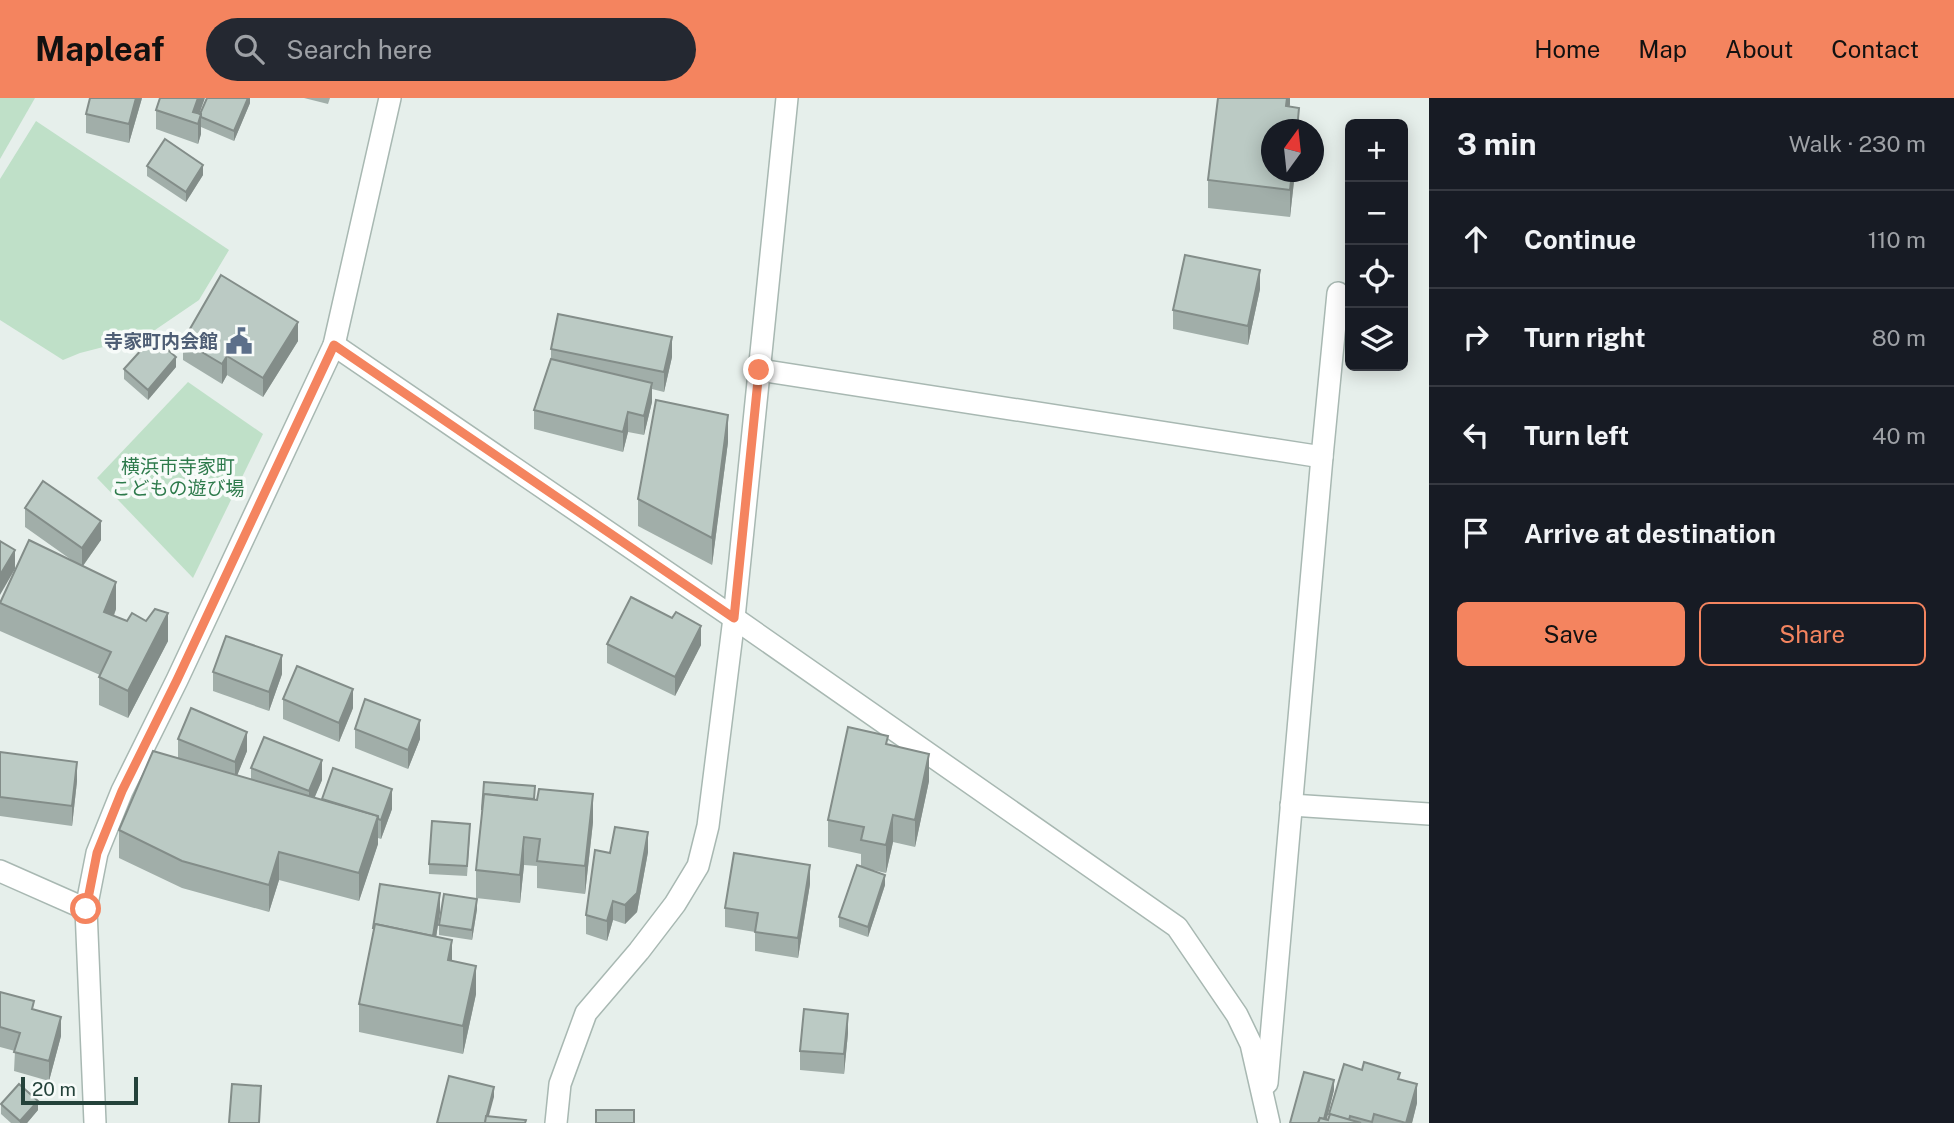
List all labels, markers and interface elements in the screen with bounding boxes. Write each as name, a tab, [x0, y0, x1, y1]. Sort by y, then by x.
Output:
search box	[206, 18, 696, 81]
text: Mapleaf	[35, 30, 164, 68]
icon: search	[230, 30, 268, 68]
text: Search here	[286, 34, 432, 65]
text: Home	[1534, 35, 1600, 63]
text: Map	[1638, 35, 1687, 63]
text: About	[1725, 35, 1793, 63]
text: Contact	[1831, 35, 1919, 63]
north arrow	[1261, 119, 1324, 182]
map controls	[1345, 119, 1408, 371]
button: +	[1345, 119, 1408, 182]
text: 3 min	[1457, 126, 1536, 162]
text: Walk · 230 m	[1789, 130, 1926, 157]
button: −	[1345, 182, 1408, 245]
icon: ahead	[1457, 220, 1495, 258]
text: Continue	[1524, 224, 1636, 255]
text: 110 m	[1868, 226, 1926, 253]
button: locate	[1345, 245, 1408, 308]
button: layers	[1345, 308, 1408, 371]
icon: right	[1457, 318, 1495, 356]
text: Turn right	[1524, 322, 1646, 353]
text: 80 m	[1872, 324, 1926, 351]
public building icon: 寺家町内会館	[224, 326, 254, 356]
place label: 寺家町内会館	[104, 330, 218, 352]
route end	[743, 354, 774, 385]
icon: left	[1457, 416, 1495, 454]
text: Turn left	[1524, 420, 1629, 451]
text: 40 m	[1872, 422, 1926, 449]
park label: 横浜市寺家町 こどもの遊び場	[111, 455, 245, 499]
icon: arrive	[1457, 514, 1495, 552]
text: Arrive at destination	[1524, 518, 1776, 549]
button: Save	[1457, 602, 1685, 666]
button: Share	[1699, 602, 1926, 666]
route start	[70, 893, 101, 924]
scale bar	[21, 1074, 138, 1106]
text: 20 m	[32, 1078, 76, 1100]

